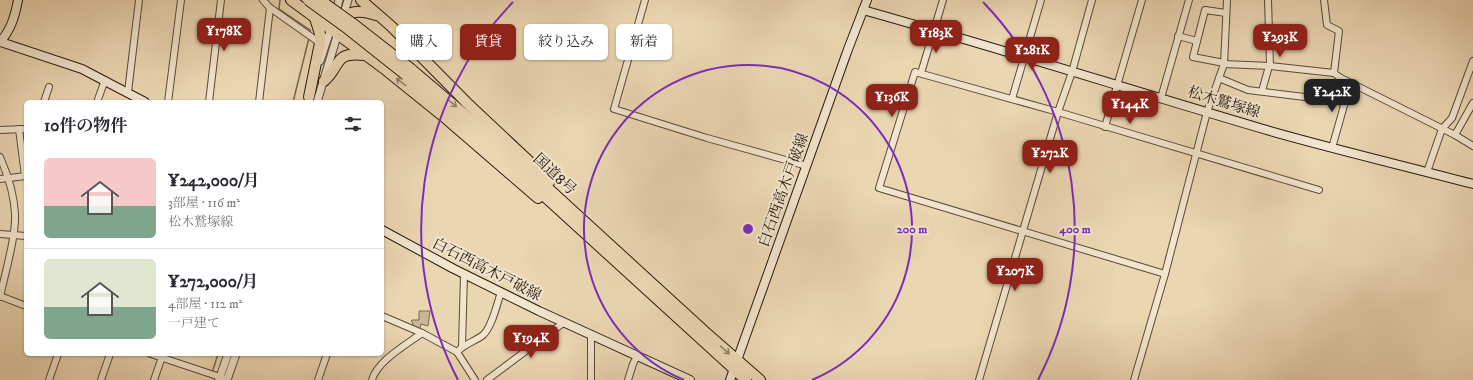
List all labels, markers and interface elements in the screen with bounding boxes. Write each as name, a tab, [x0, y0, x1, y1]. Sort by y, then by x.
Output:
pin: ¥178K	[196, 18, 252, 52]
pin: ¥183K	[908, 20, 964, 54]
text: ¥178K	[206, 23, 242, 39]
chip: 購入	[396, 24, 452, 60]
chip: 賃貸	[460, 24, 516, 60]
chip: 絞り込み	[524, 24, 608, 60]
chip: 新着	[616, 24, 672, 60]
pin: ¥293K	[1252, 24, 1308, 58]
text: ¥183K	[919, 25, 953, 41]
text: ¥293K	[1262, 29, 1298, 45]
pin: ¥281K	[1004, 37, 1060, 71]
text: ¥281K	[1014, 42, 1050, 58]
one-way arrow	[396, 78, 407, 87]
pin: ¥242K	[1304, 79, 1360, 113]
street label: 松木鷲塚線	[1185, 82, 1263, 123]
pin: ¥136K	[864, 84, 920, 118]
text: ¥242K	[1313, 84, 1351, 100]
text: ¥136K	[875, 89, 909, 105]
pin: ¥144K	[1102, 91, 1158, 125]
text: ¥144K	[1111, 96, 1149, 112]
one-way arrow	[447, 98, 457, 107]
icon: filters	[342, 113, 364, 135]
text: 10件の物件	[44, 115, 127, 137]
street label: 白石西高木戸破線	[754, 131, 813, 250]
pin: ¥272K	[1022, 140, 1078, 174]
text: ¥272K	[1031, 145, 1069, 161]
street label: 国道8号	[529, 150, 580, 199]
text: ¥242,000/月	[168, 170, 260, 192]
icon: home	[76, 174, 124, 222]
text: 3部屋 · 116 m²	[168, 195, 240, 211]
text: 松木鷲塚線	[168, 214, 233, 230]
centre of rings	[741, 222, 755, 236]
text: 200 m	[897, 222, 927, 237]
text: 400 m	[1058, 222, 1091, 237]
street label: 白石西高木戸破線	[429, 234, 545, 305]
pin: ¥207K	[987, 258, 1043, 292]
text: ¥207K	[996, 263, 1034, 279]
text: ¥272,000/月	[168, 271, 259, 293]
icon: home	[76, 275, 124, 323]
text: 4部屋 · 112 m²	[168, 296, 243, 312]
text: 一戸建て	[168, 315, 220, 331]
pin: ¥194K	[503, 325, 559, 359]
text: ¥194K	[513, 330, 549, 346]
one-way arrow	[720, 345, 730, 354]

